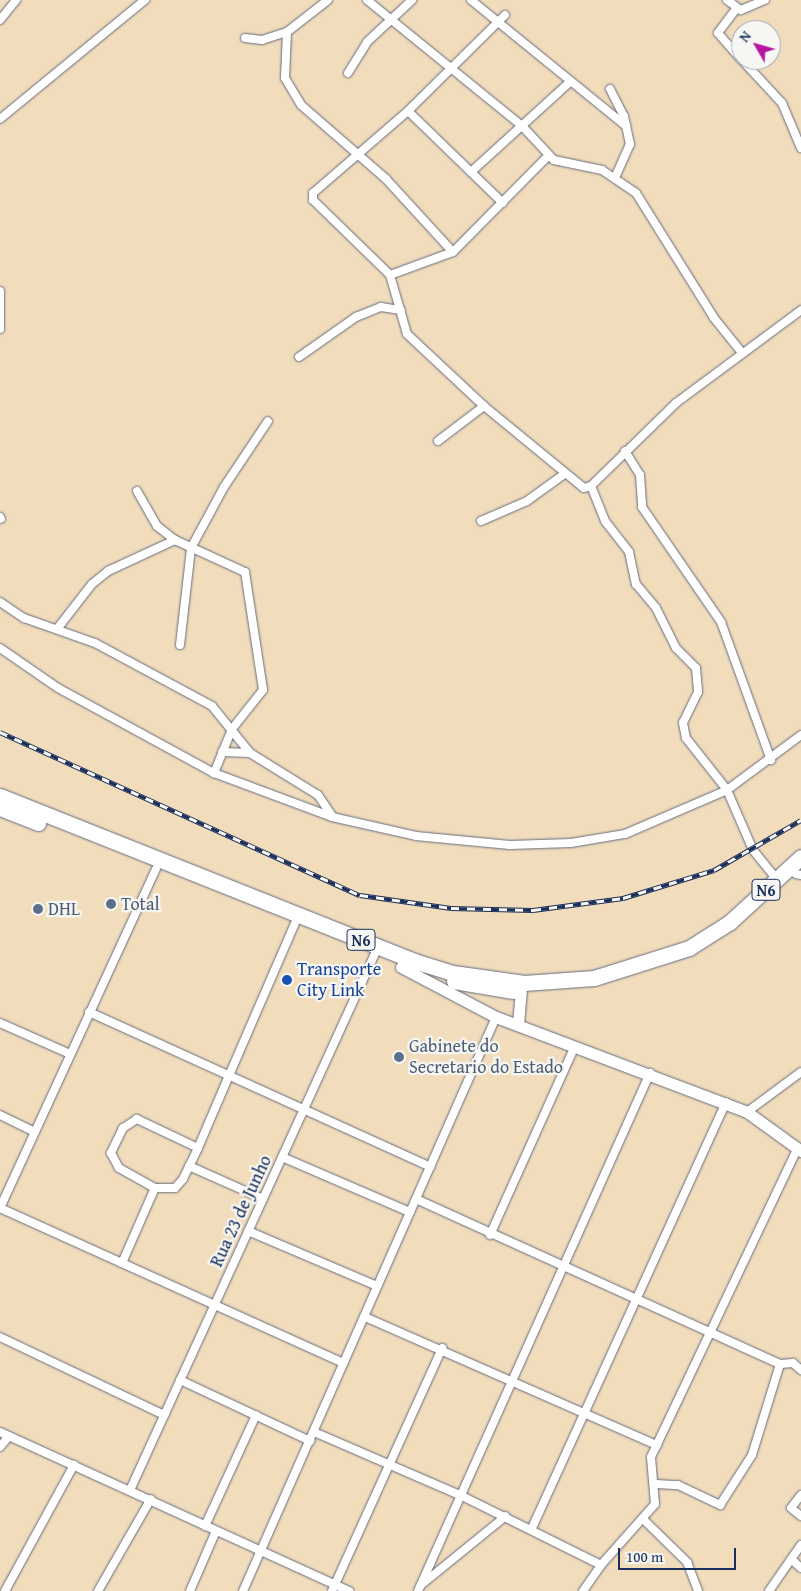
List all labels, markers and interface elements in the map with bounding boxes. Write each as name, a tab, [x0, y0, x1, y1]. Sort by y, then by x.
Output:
north arrow	[731, 20, 781, 70]
text: N	[734, 27, 756, 46]
road number: N6	[751, 876, 781, 904]
place label: Total	[121, 893, 159, 915]
place label: DHL	[48, 898, 80, 920]
marker: Total	[105, 898, 117, 910]
marker: DHL	[32, 903, 44, 915]
road number: N6	[346, 926, 376, 954]
place label: Transporte City Link	[297, 959, 381, 1002]
marker: Transporte City Link	[281, 974, 293, 986]
place label: Gabinete do Secretario do Estado	[409, 1036, 563, 1078]
marker: Gabinete do Secretario do Estado	[393, 1051, 405, 1063]
street label: Rua 23 de Junho	[206, 1152, 276, 1270]
scale bar	[621, 1538, 738, 1570]
text: 100 m	[626, 1546, 663, 1567]

